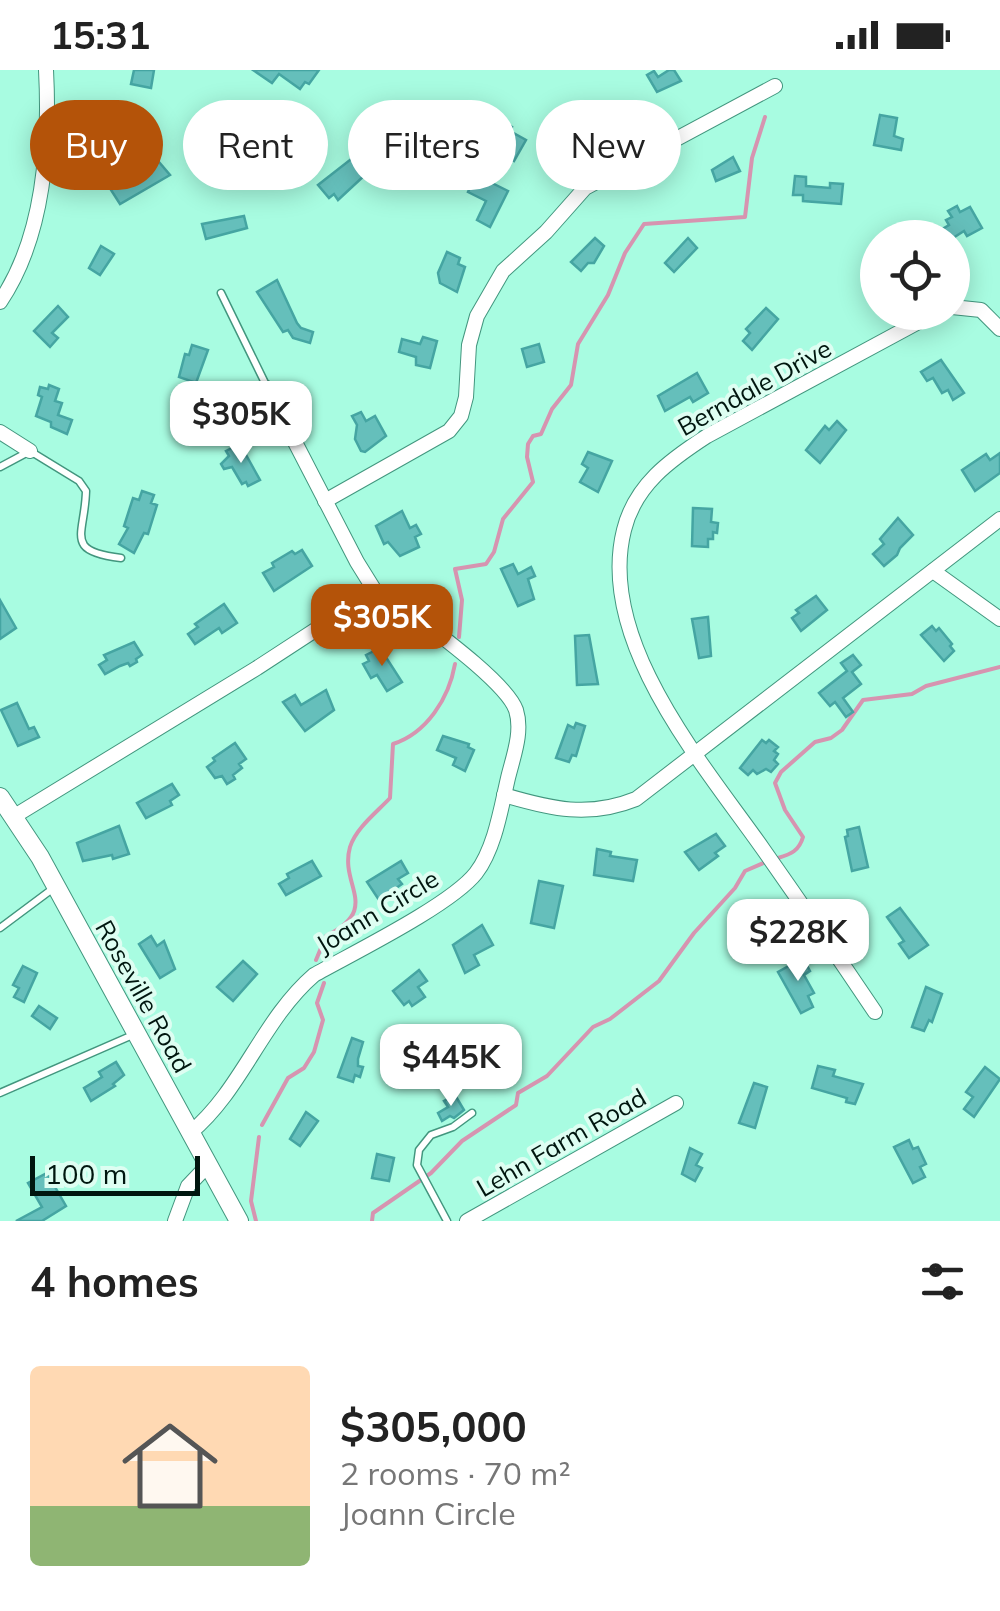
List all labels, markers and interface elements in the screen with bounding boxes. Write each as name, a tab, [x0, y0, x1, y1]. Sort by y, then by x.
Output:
text: 15:31	[50, 11, 151, 59]
chip: Buy	[30, 100, 163, 190]
chip: Rent	[183, 100, 328, 190]
chip: Filters	[348, 100, 516, 190]
chip: New	[536, 100, 681, 190]
map controls	[860, 220, 970, 330]
button: locate	[860, 220, 970, 330]
street label: Berndale Drive	[672, 332, 836, 442]
pin: $305K	[171, 381, 311, 466]
text: $305K	[192, 393, 290, 433]
pin: $305K	[312, 584, 452, 669]
text: $305K	[333, 596, 431, 636]
street label: Joann Circle	[310, 862, 444, 960]
pin: $228K	[728, 899, 868, 984]
text: $228K	[749, 911, 847, 951]
street label: Roseville Road	[89, 914, 199, 1078]
pin: $445K	[381, 1024, 521, 1109]
text: $445K	[402, 1036, 500, 1076]
street label: Lehn Farm Road	[471, 1081, 651, 1203]
scale bar	[30, 1151, 200, 1196]
text: 100 m	[45, 1156, 127, 1191]
icon: filters	[915, 1254, 970, 1309]
text: 4 homes	[30, 1255, 199, 1308]
text: $305,000	[340, 1400, 527, 1453]
icon: home	[110, 1406, 230, 1526]
text: 2 rooms · 70 m²	[340, 1453, 571, 1493]
text: Joann Circle	[340, 1493, 516, 1533]

